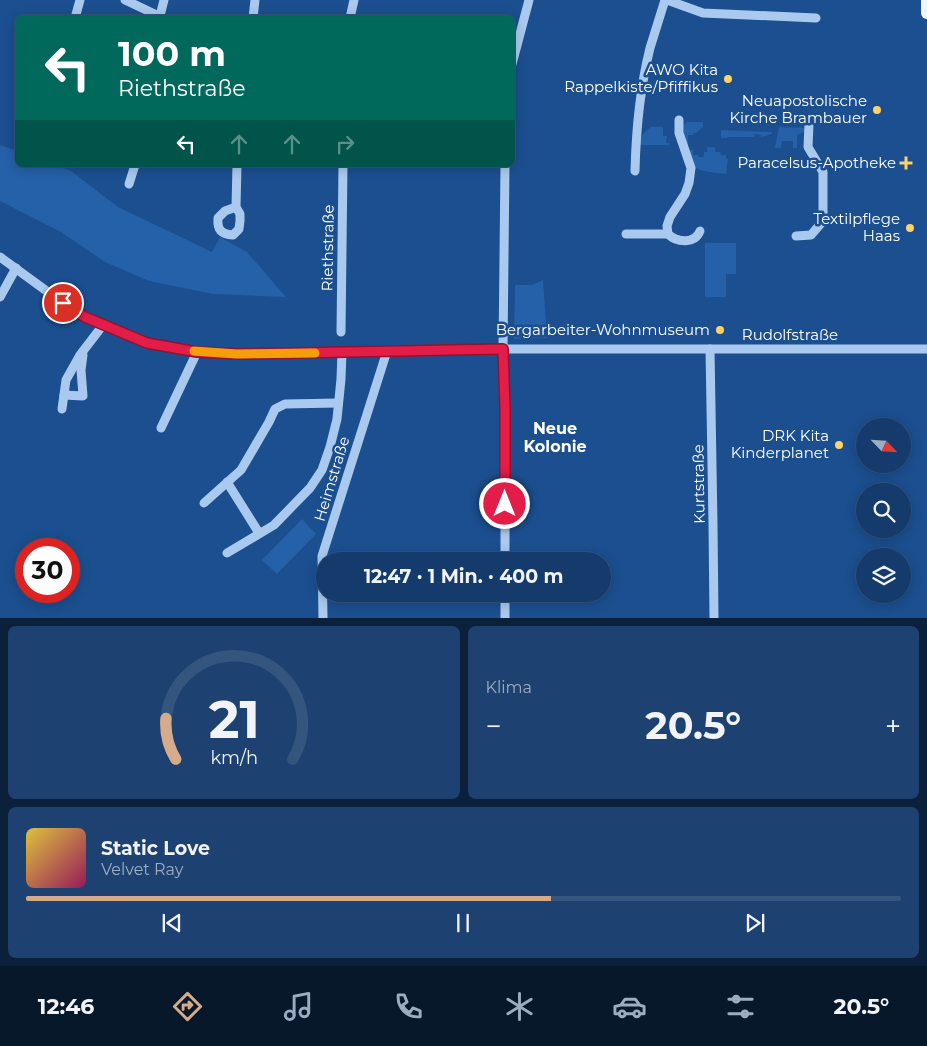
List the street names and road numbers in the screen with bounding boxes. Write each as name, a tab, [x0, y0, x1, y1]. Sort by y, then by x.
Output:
street label: Riethstraße	[317, 204, 338, 292]
street label: Rudolfstraße	[742, 325, 838, 344]
street label: Heimstraße	[310, 434, 353, 524]
street label: Kurtstraße	[688, 444, 709, 524]

